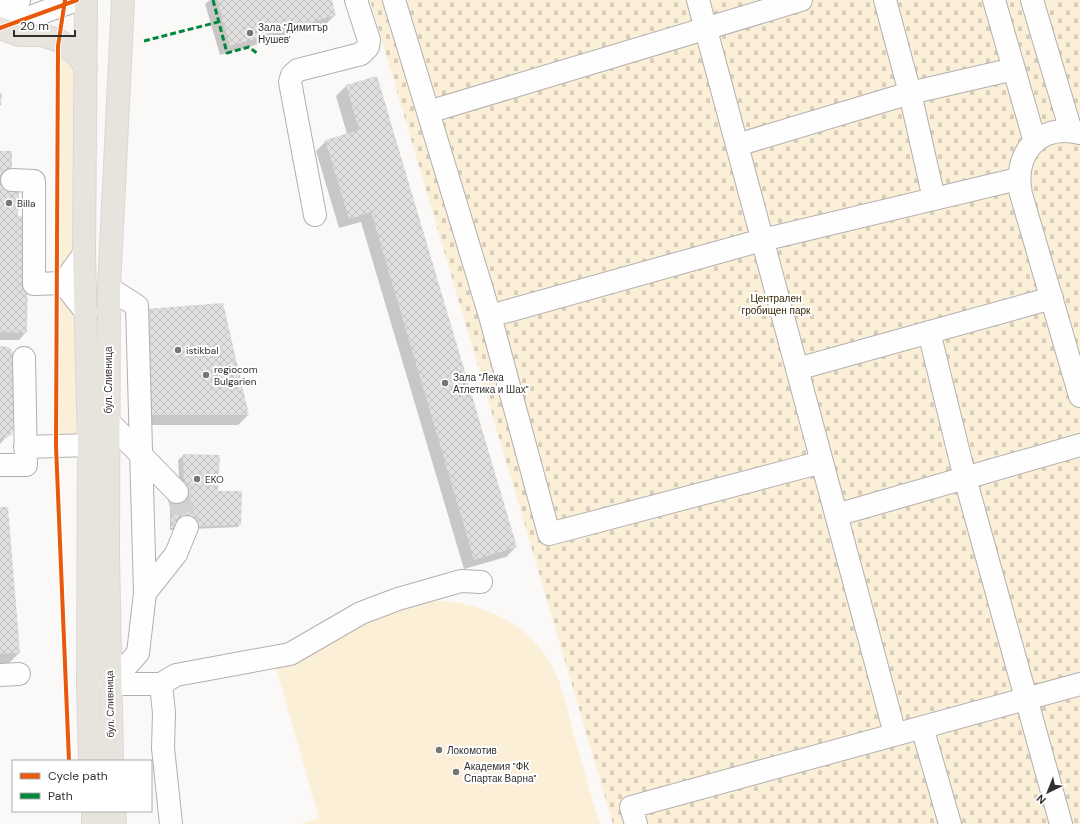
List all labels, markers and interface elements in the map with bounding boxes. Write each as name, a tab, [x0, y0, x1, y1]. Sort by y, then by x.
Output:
scale bar	[14, 12, 75, 38]
text: 20 m	[20, 18, 49, 34]
place label: Зала "Димитър Нушев'	[258, 21, 328, 46]
marker: Зала "Димитър Нушев'	[245, 28, 255, 38]
place label: Billa	[17, 197, 35, 210]
marker: Billa	[4, 198, 14, 208]
park label: Централен гробищен парк	[742, 292, 811, 317]
place label: istikbal	[186, 344, 219, 357]
marker: istikbal	[173, 345, 183, 355]
street label: бул. Сливница	[102, 346, 115, 414]
place label: regiocom Bulgarien	[214, 363, 258, 388]
marker: regiocom Bulgarien	[201, 370, 211, 380]
place label: Зала "Лека Атлетика и Шах"	[453, 371, 529, 396]
marker: Зала "Лека Атлетика и Шах"	[440, 378, 450, 388]
place label: EKO	[205, 473, 224, 486]
marker: EKO	[192, 474, 202, 484]
street label: бул. Сливница	[103, 670, 117, 738]
place label: Локомотив	[447, 744, 497, 757]
marker: Локомотив	[434, 745, 444, 755]
legend	[12, 760, 152, 812]
place label: Академия "ФК Спартак Варна"	[464, 760, 536, 785]
marker: Академия "ФК Спартак Варна"	[451, 767, 461, 777]
text: Cycle path	[48, 768, 108, 784]
north arrow	[1028, 772, 1068, 812]
text: Path	[48, 788, 73, 804]
text: N	[1033, 791, 1049, 807]

